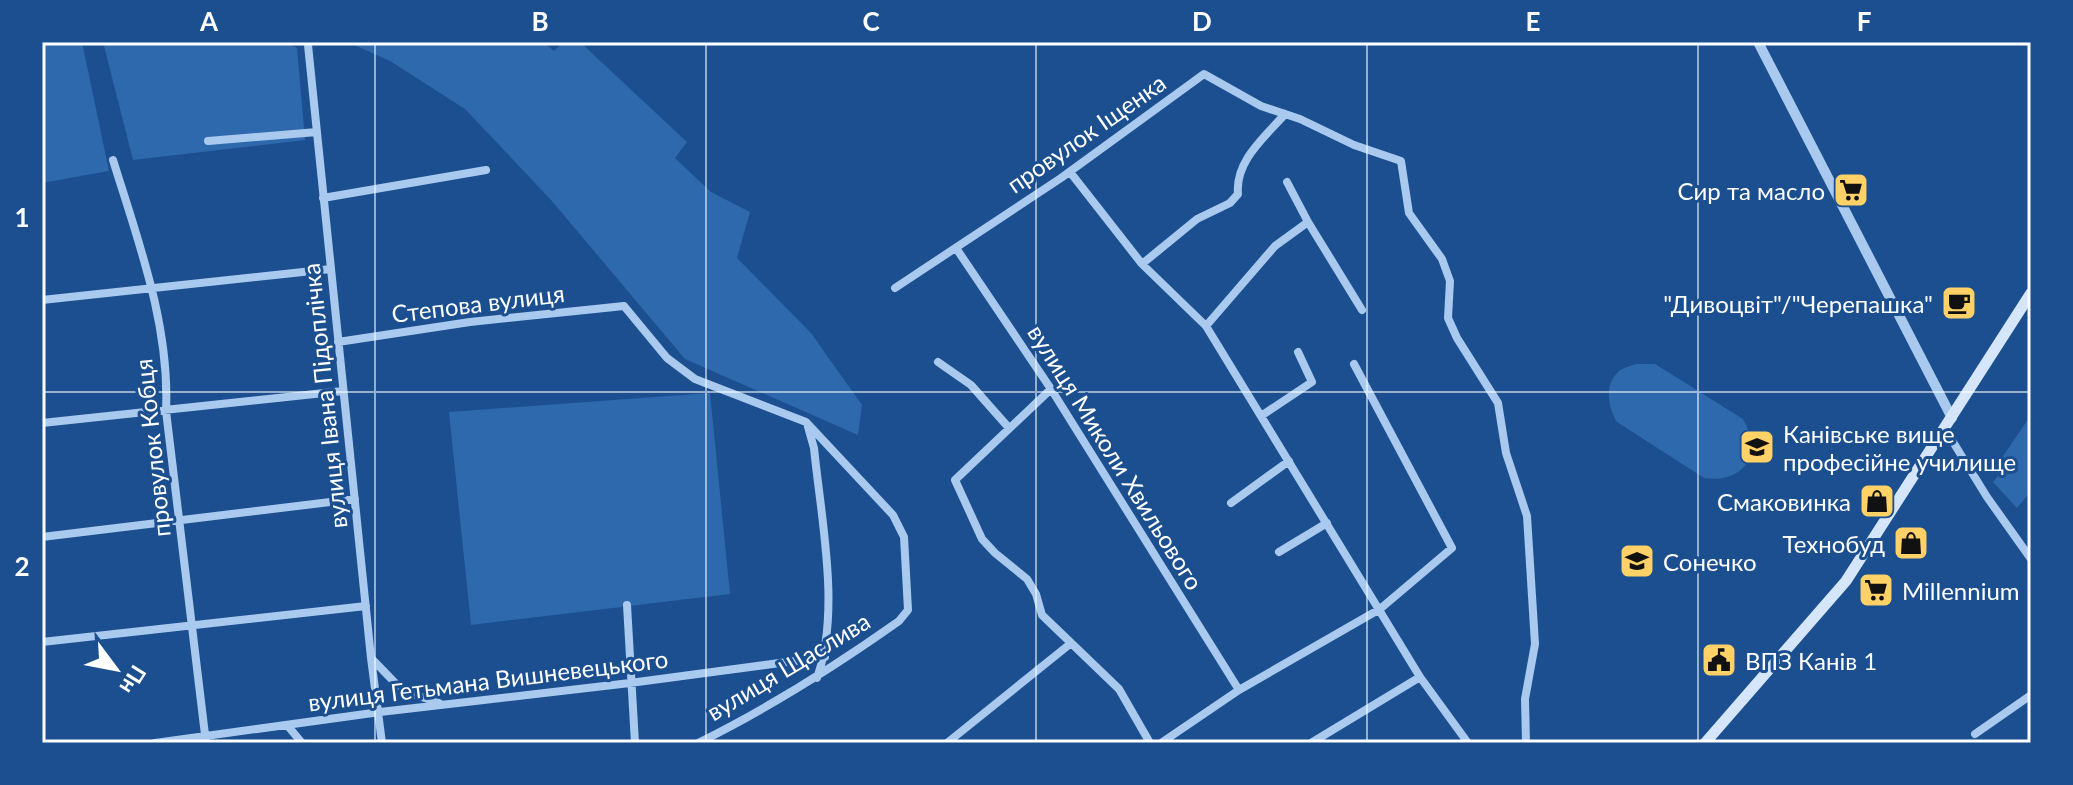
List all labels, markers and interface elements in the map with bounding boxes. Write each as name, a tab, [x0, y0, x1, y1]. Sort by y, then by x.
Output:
text: A	[199, 5, 219, 37]
text: B	[531, 5, 549, 37]
text: C	[862, 5, 880, 37]
text: D	[1192, 5, 1212, 37]
text: E	[1526, 5, 1540, 37]
text: F	[1857, 5, 1871, 37]
street label: провулок Іщенка	[1001, 67, 1171, 199]
supermarket icon: Сир та масло	[1832, 171, 1870, 209]
place label: Сир та масло	[1678, 176, 1825, 205]
text: 1	[14, 201, 30, 233]
street label: вулиця Івана Підоплічка	[296, 262, 352, 530]
street label: Степова вулиця	[390, 278, 566, 328]
cafe icon: "Дивоцвіт"/"Черепашка"	[1940, 284, 1978, 322]
place label: "Дивоцвіт"/"Черепашка"	[1663, 289, 1933, 318]
street label: вулиця Миколи Хвильового	[1022, 319, 1210, 595]
street label: провулок Кобця	[128, 358, 176, 538]
place label: Канівське вище професійне училище	[1783, 419, 2016, 476]
school or university icon: Канівське вище професійне училище	[1738, 428, 1776, 466]
shop icon: Смаковинка	[1858, 482, 1896, 520]
place label: Смаковинка	[1717, 487, 1851, 516]
shop icon: Технобуд	[1892, 524, 1930, 562]
place label: Технобуд	[1783, 529, 1885, 558]
school or university icon: Сонечко	[1618, 542, 1656, 580]
place label: Сонечко	[1663, 547, 1757, 576]
text: 2	[14, 550, 30, 582]
supermarket icon: Millennium	[1857, 571, 1895, 609]
place label: Millennium	[1902, 576, 2020, 605]
street label: вулиця Щаслива	[701, 606, 875, 726]
north arrow	[76, 629, 156, 709]
public building icon: ВПЗ Канів 1	[1700, 641, 1738, 679]
street label: вулиця Гетьмана Вишневецького	[306, 644, 670, 716]
place label: ВПЗ Канів 1	[1745, 646, 1877, 675]
text: Пн	[114, 661, 152, 699]

